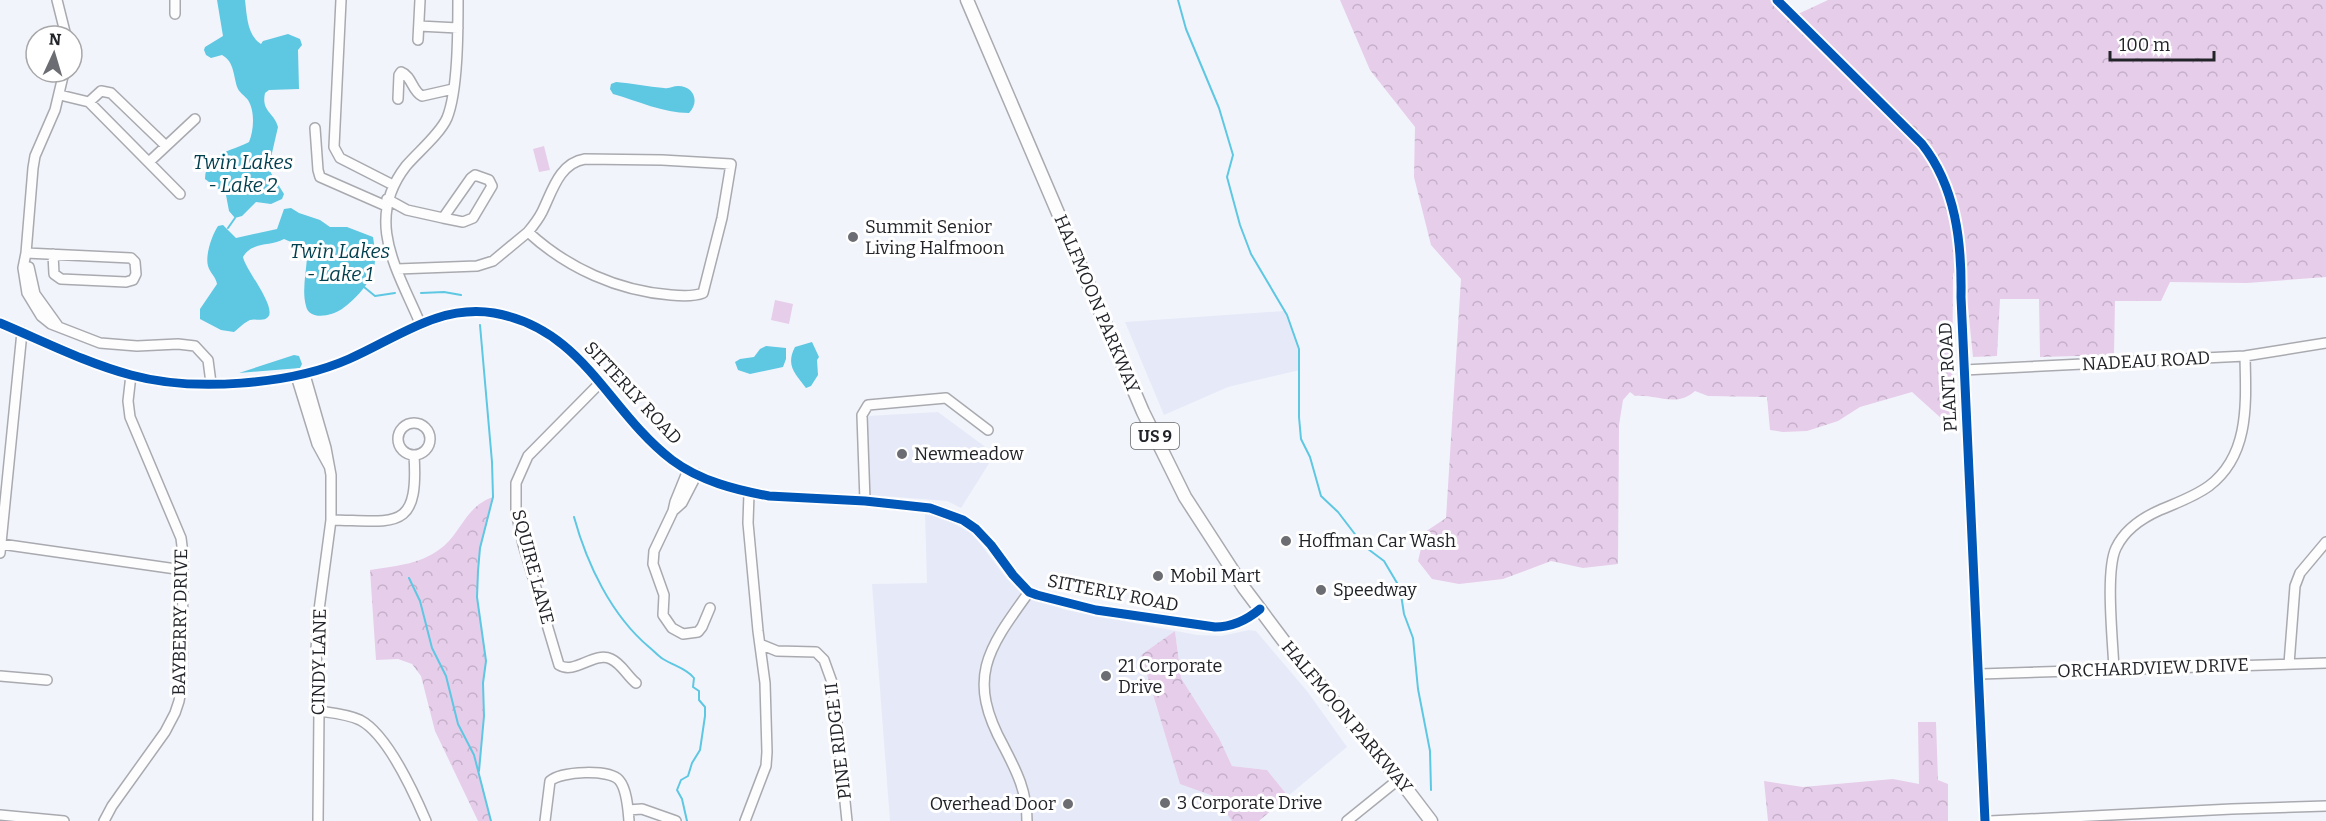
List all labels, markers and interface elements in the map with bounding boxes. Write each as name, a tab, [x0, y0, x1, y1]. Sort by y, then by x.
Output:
north arrow	[24, 24, 84, 84]
scale bar	[2110, 24, 2214, 62]
text: N	[48, 30, 62, 49]
text: 100 m	[2119, 34, 2170, 56]
water label: Twin Lakes - Lake 2	[193, 150, 293, 197]
street label: HALFMOON PARKWAY	[1049, 211, 1145, 397]
place label: Summit Senior Living Halfmoon	[865, 216, 1005, 259]
marker: Summit Senior Living Halfmoon	[846, 230, 860, 244]
water label: Twin Lakes - Lake 1	[290, 239, 390, 286]
street label: PLANT ROAD	[1934, 322, 1962, 432]
street label: SITTERLY ROAD	[580, 337, 686, 449]
street label: NADEAU ROAD	[2081, 347, 2211, 375]
road number: US 9	[1131, 423, 1179, 449]
place label: Newmeadow	[914, 443, 1024, 465]
marker: Newmeadow	[895, 447, 909, 461]
street label: SQUIRE LANE	[507, 507, 559, 627]
place label: Hoffman Car Wash	[1298, 530, 1456, 552]
marker: Hoffman Car Wash	[1279, 534, 1293, 548]
street label: BAYBERRY DRIVE	[168, 548, 192, 696]
place label: Mobil Mart	[1170, 565, 1261, 587]
marker: Mobil Mart	[1151, 569, 1165, 583]
street label: SITTERLY ROAD	[1046, 570, 1180, 616]
place label: Speedway	[1333, 579, 1417, 601]
marker: Speedway	[1314, 583, 1328, 597]
street label: CINDY LANE	[307, 608, 331, 716]
street label: HALFMOON PARKWAY	[1277, 636, 1417, 798]
street label: ORCHARDVIEW DRIVE	[2057, 654, 2249, 682]
place label: 21 Corporate Drive	[1118, 655, 1222, 698]
marker: 21 Corporate Drive	[1099, 669, 1113, 683]
street label: PINE RIDGE II	[820, 681, 856, 801]
place label: 3 Corporate Drive	[1177, 792, 1322, 814]
place label: Overhead Door	[930, 793, 1056, 815]
marker: 3 Corporate Drive	[1158, 796, 1172, 810]
marker: Overhead Door	[1061, 797, 1075, 811]

